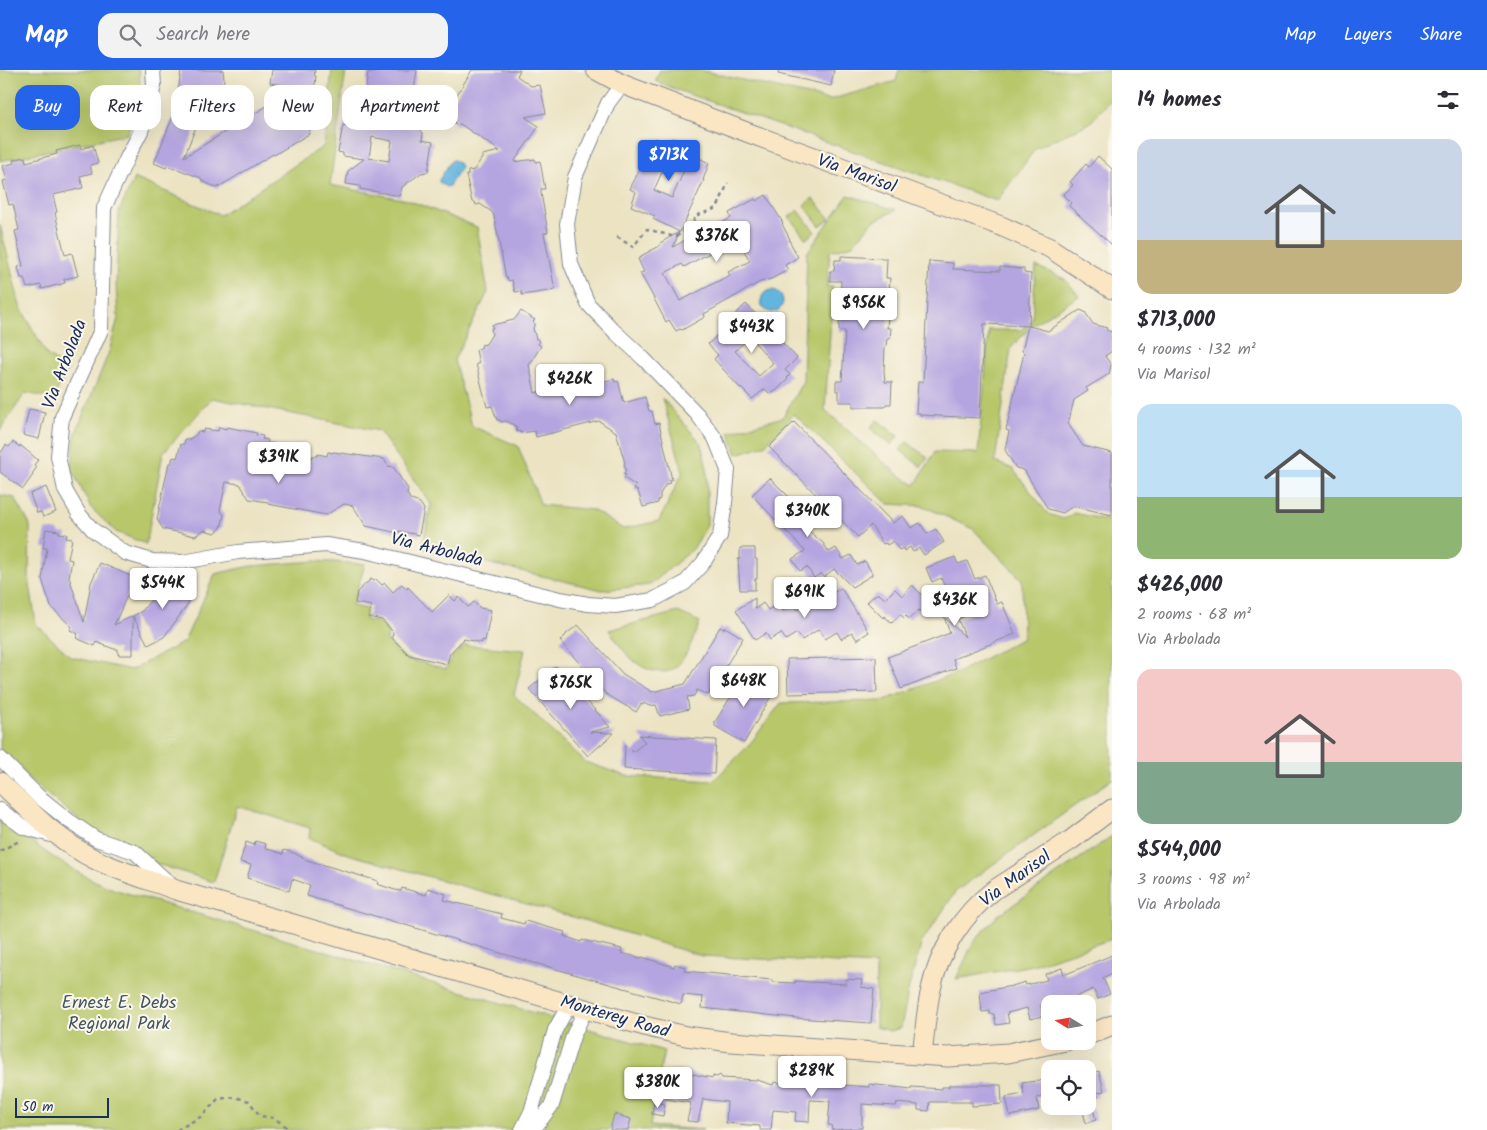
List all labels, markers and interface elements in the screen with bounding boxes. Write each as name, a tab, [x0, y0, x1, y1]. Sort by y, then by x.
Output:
search box	[98, 13, 448, 58]
text: Map	[25, 16, 68, 55]
text: Search here	[156, 20, 250, 50]
icon: search	[116, 21, 144, 49]
text: Map	[1285, 21, 1316, 50]
text: Layers	[1344, 21, 1392, 50]
text: Share	[1420, 21, 1462, 50]
text: 14 homes	[1137, 84, 1222, 117]
chip: Buy	[15, 85, 80, 130]
chip: Rent	[90, 85, 161, 130]
chip: Filters	[171, 85, 254, 130]
chip: New	[264, 85, 332, 130]
chip: Apartment	[342, 85, 458, 130]
icon: filters	[1434, 86, 1462, 114]
pin: $713K	[634, 140, 704, 182]
text: $713K	[649, 143, 689, 168]
street label: Via Marisol	[813, 147, 901, 202]
icon: home	[1255, 171, 1345, 261]
pin: $376K	[682, 220, 752, 263]
text: $376K	[695, 224, 739, 249]
pin: $956K	[829, 288, 899, 330]
text: $956K	[842, 291, 886, 316]
text: $713,000	[1137, 304, 1215, 337]
pin: $443K	[717, 312, 787, 354]
street label: Via Arbolada	[35, 315, 96, 414]
text: $443K	[729, 315, 775, 340]
text: 4 rooms · 132 m²	[1137, 337, 1256, 362]
text: Via Marisol	[1137, 362, 1210, 387]
pin: $426K	[535, 364, 605, 406]
text: $426K	[547, 367, 593, 392]
icon: home	[1255, 436, 1345, 526]
pin: $391K	[244, 442, 314, 484]
text: $391K	[259, 445, 299, 470]
pin: $340K	[773, 496, 843, 538]
text: $340K	[786, 499, 830, 524]
street label: Via Arbolada	[387, 525, 486, 576]
pin: $544K	[128, 568, 198, 610]
text: $426,000	[1137, 569, 1222, 602]
text: $544K	[141, 571, 185, 596]
pin: $691K	[770, 576, 840, 619]
text: $691K	[785, 580, 825, 605]
pin: $436K	[920, 584, 990, 627]
text: $436K	[932, 588, 978, 613]
text: 2 rooms · 68 m²	[1137, 602, 1251, 627]
text: Via Arbolada	[1137, 627, 1221, 652]
pin: $648K	[709, 666, 779, 708]
pin: $765K	[536, 668, 606, 710]
text: $648K	[721, 669, 767, 694]
text: $765K	[549, 671, 593, 696]
icon: home	[1255, 701, 1345, 791]
text: $544,000	[1137, 834, 1221, 867]
street label: Via Marisol	[974, 843, 1058, 915]
text: 3 rooms · 98 m²	[1137, 867, 1250, 892]
text: Via Arbolada	[1137, 892, 1221, 917]
street label: Monterey Road	[556, 988, 674, 1047]
park label: Ernest E. Debs Regional Park	[62, 989, 177, 1039]
north arrow	[1041, 995, 1096, 1050]
map controls	[1041, 995, 1096, 1115]
pin: $289K	[777, 1056, 847, 1098]
text: $289K	[789, 1059, 835, 1084]
button: locate	[1041, 1060, 1096, 1115]
pin: $380K	[623, 1066, 693, 1109]
text: $380K	[635, 1070, 681, 1095]
scale bar	[15, 1095, 109, 1118]
text: 50 m	[22, 1096, 53, 1118]

